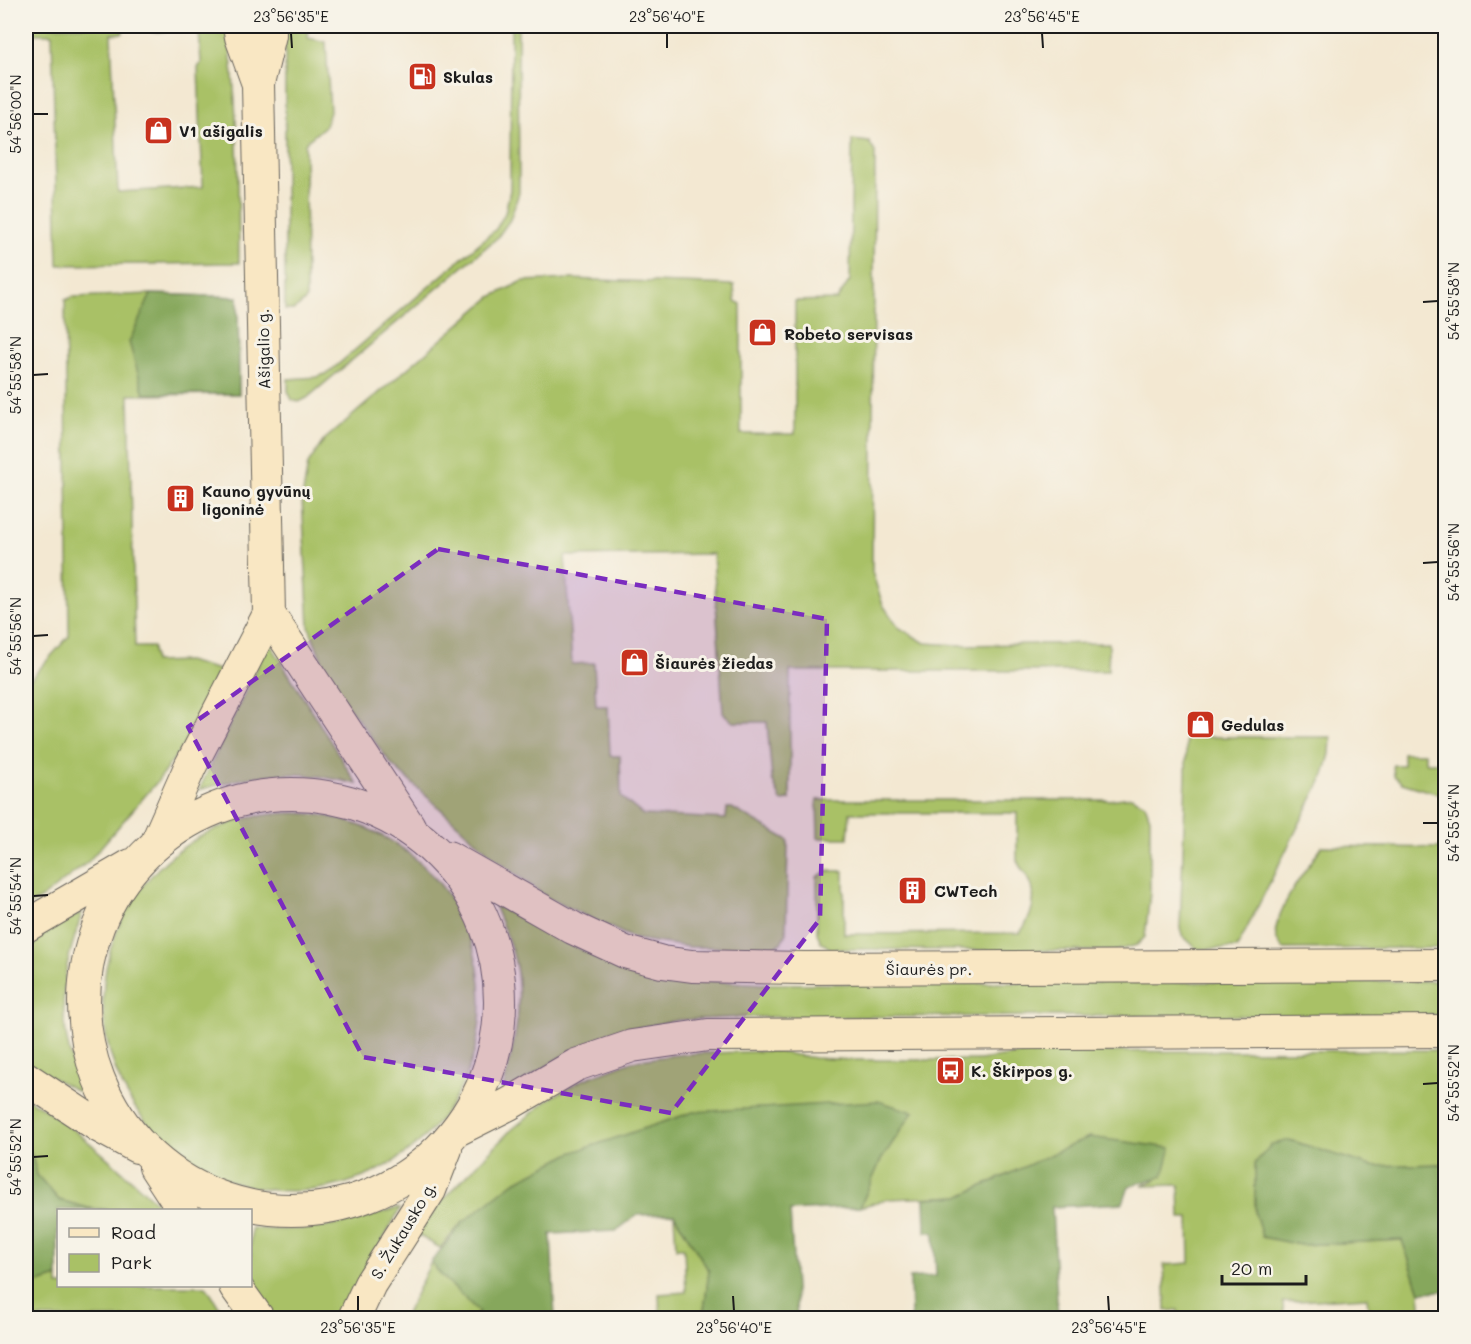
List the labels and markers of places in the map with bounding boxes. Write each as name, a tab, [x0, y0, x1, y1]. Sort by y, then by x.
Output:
fuel station icon: Skulas	[406, 60, 438, 92]
place label: Skulas	[443, 66, 493, 87]
shop icon: V1 ašigalis	[142, 114, 174, 146]
place label: V1 ašigalis	[179, 120, 263, 141]
shop icon: Robeto servisas	[747, 317, 779, 349]
place label: Robeto servisas	[784, 323, 913, 344]
place label: Kauno gyvūnų ligoninė	[202, 480, 311, 519]
building icon: Kauno gyvūnų ligoninė	[165, 483, 197, 515]
shop icon: Šiaurės žiedas	[618, 646, 650, 678]
place label: Šiaurės žiedas	[655, 652, 773, 673]
shop icon: Gedulas	[1184, 708, 1216, 740]
place label: Gedulas	[1221, 714, 1284, 735]
building icon: CWTech	[897, 874, 929, 906]
place label: CWTech	[934, 880, 997, 901]
bus stop icon: K. Škirpos g.	[934, 1054, 966, 1086]
place label: K. Škirpos g.	[971, 1060, 1073, 1081]

